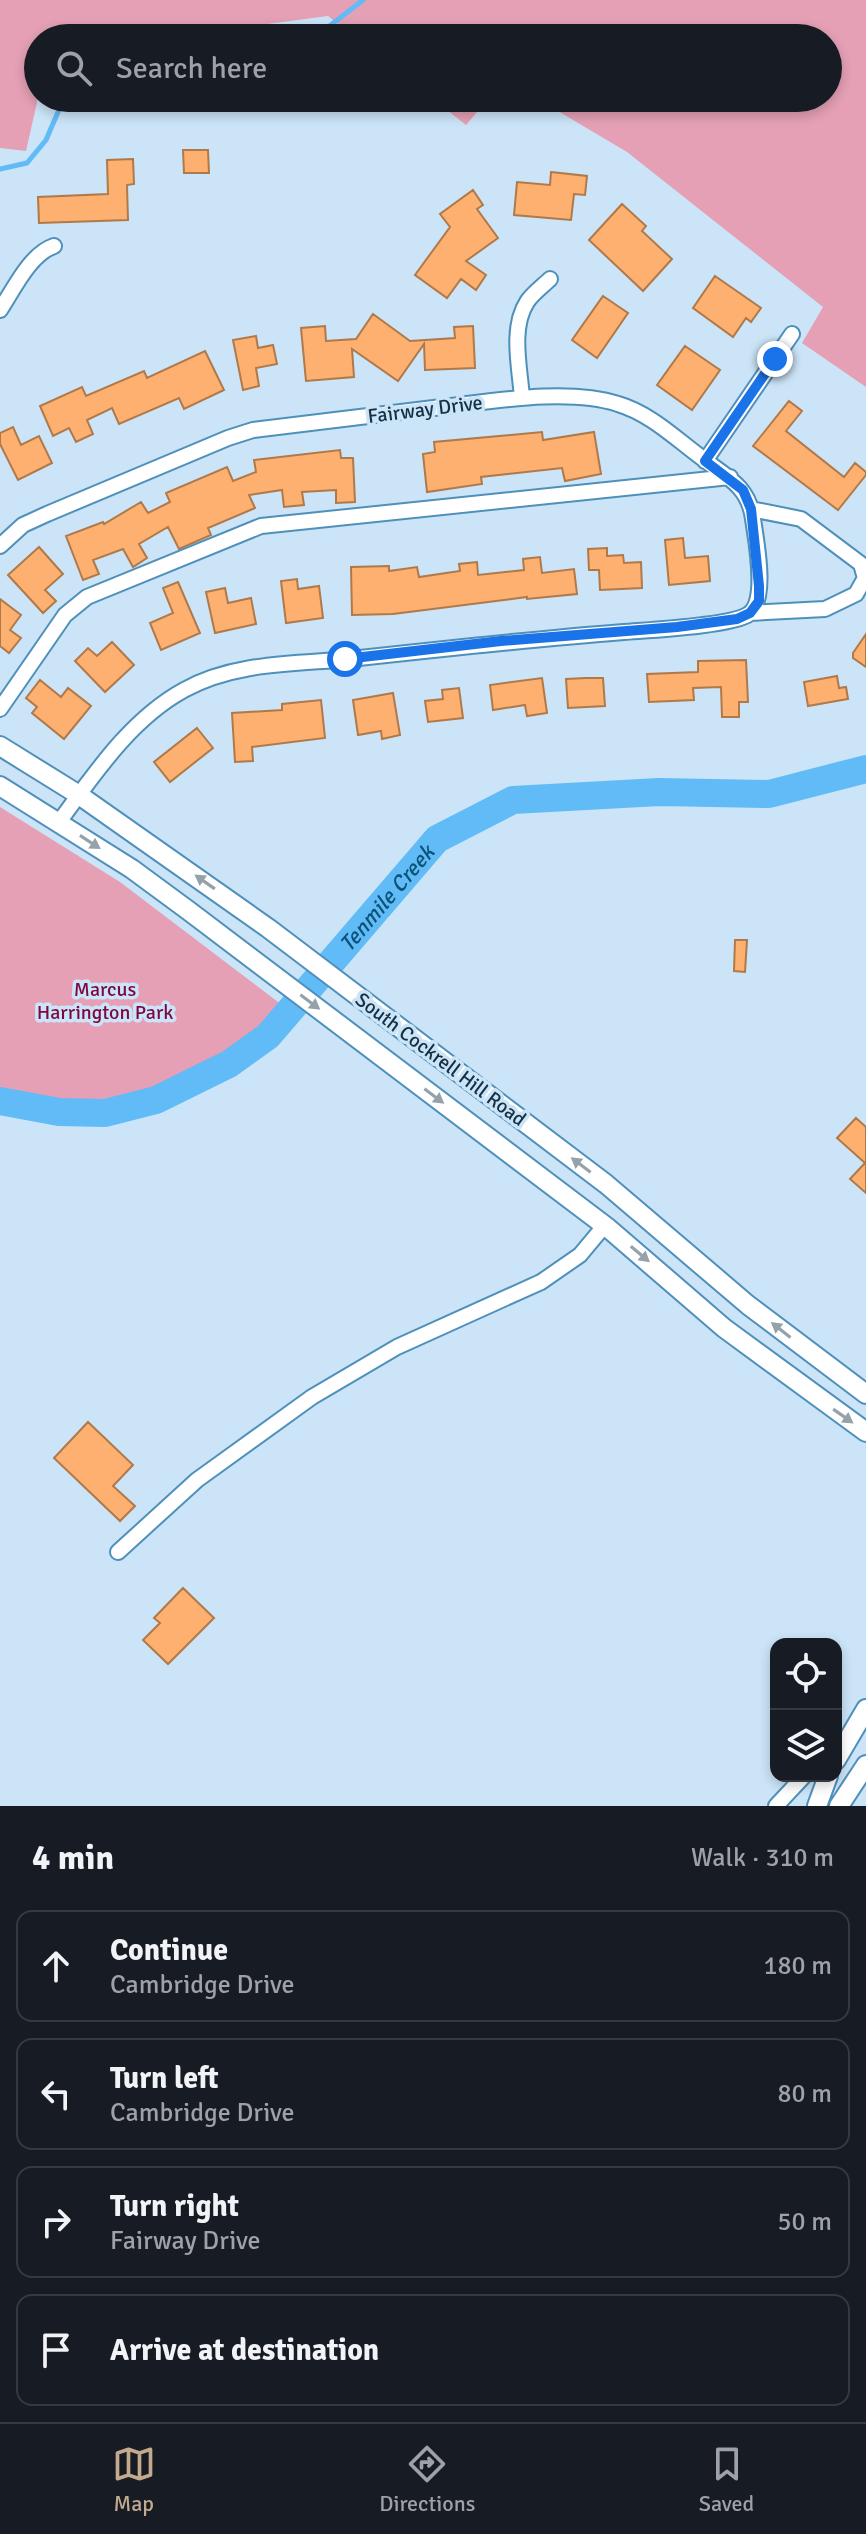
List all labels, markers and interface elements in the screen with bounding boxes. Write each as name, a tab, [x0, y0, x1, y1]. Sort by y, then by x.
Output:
search box	[24, 24, 842, 112]
icon: search	[52, 46, 96, 90]
text: Search here	[116, 50, 267, 87]
route end	[757, 341, 793, 377]
street label: Fairway Drive	[366, 390, 484, 429]
route start	[327, 641, 363, 677]
one-way arrow	[79, 834, 101, 848]
water label: Tenmile Creek	[334, 838, 441, 957]
one-way arrow	[194, 874, 216, 890]
park label: Marcus Harrington Park	[37, 977, 173, 1025]
street label: South Cockrell Hill Road	[350, 987, 531, 1132]
one-way arrow	[299, 994, 320, 1010]
one-way arrow	[424, 1088, 444, 1104]
one-way arrow	[571, 1157, 591, 1173]
one-way arrow	[630, 1245, 650, 1263]
one-way arrow	[771, 1323, 791, 1339]
one-way arrow	[833, 1408, 854, 1423]
map controls	[770, 1638, 842, 1782]
button: locate	[770, 1638, 842, 1710]
button: layers	[770, 1710, 842, 1782]
text: 4 min	[32, 1837, 114, 1879]
text: Walk · 310 m	[691, 1842, 834, 1874]
text: Continue	[110, 1932, 228, 1969]
icon: ahead	[34, 1944, 78, 1988]
text: 180 m	[763, 1950, 832, 1982]
text: Cambridge Drive	[110, 1969, 295, 2001]
text: Turn left	[110, 2060, 219, 2097]
icon: left	[34, 2072, 78, 2116]
text: 80 m	[777, 2078, 832, 2110]
text: Cambridge Drive	[110, 2097, 295, 2129]
text: Turn right	[110, 2188, 239, 2225]
icon: right	[34, 2200, 78, 2244]
text: 50 m	[777, 2206, 832, 2238]
text: Fairway Drive	[110, 2225, 261, 2257]
icon: arrive	[34, 2328, 78, 2372]
text: Arrive at destination	[110, 2332, 379, 2369]
tab: Map	[112, 2442, 156, 2517]
tab: Directions	[379, 2442, 475, 2517]
tab: Saved	[699, 2442, 754, 2517]

